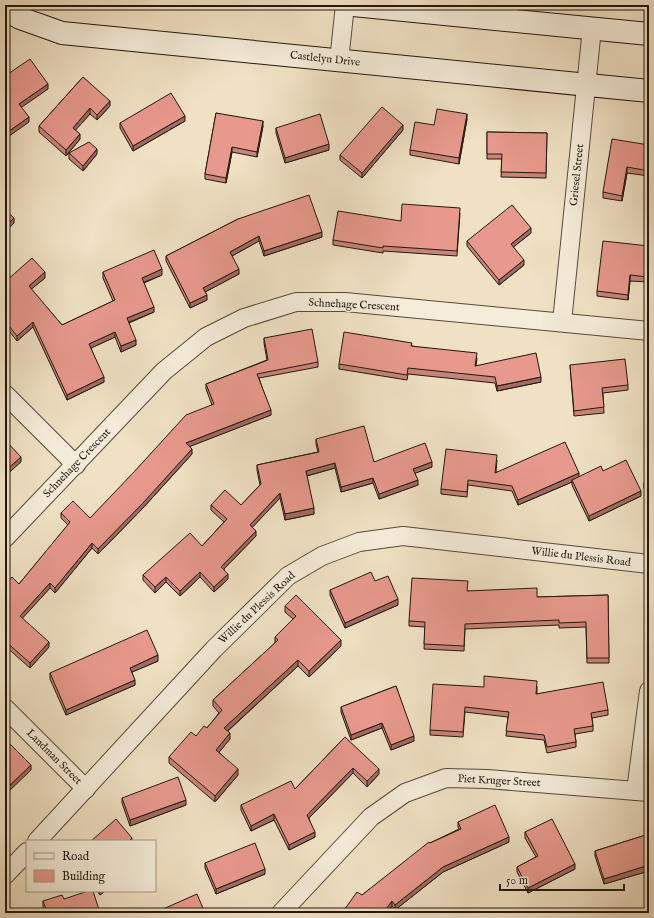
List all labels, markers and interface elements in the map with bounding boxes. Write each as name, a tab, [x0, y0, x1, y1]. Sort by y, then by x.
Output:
street label: Castlelyn Drive	[289, 48, 361, 70]
street label: Griesel Street	[567, 143, 587, 207]
street label: Schnehage Crescent	[308, 296, 400, 314]
street label: Schnehage Crescent	[40, 425, 114, 501]
street label: Willie du Plessis Road	[531, 544, 632, 570]
street label: Willie du Plessis Road	[216, 569, 298, 647]
street label: Landman Street	[23, 726, 85, 788]
street label: Piet Kruger Street	[457, 772, 541, 790]
legend	[26, 840, 156, 892]
text: Road	[62, 849, 90, 864]
scale bar	[500, 866, 624, 892]
text: Building	[62, 869, 106, 884]
text: 50 m	[506, 873, 528, 888]

